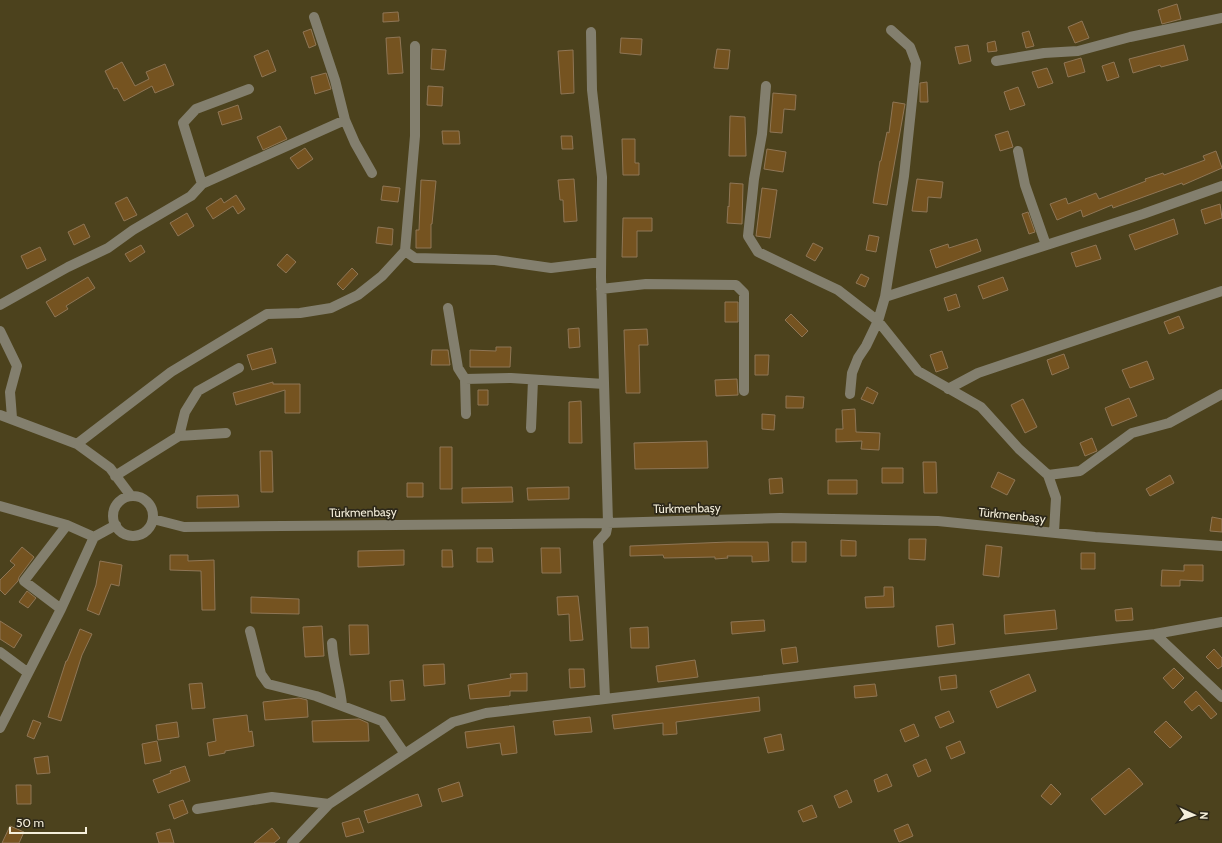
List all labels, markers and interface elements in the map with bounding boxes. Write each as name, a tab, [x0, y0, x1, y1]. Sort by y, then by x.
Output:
street label: Türkmenbaşy	[653, 500, 721, 516]
street label: Türkmenbaşy	[329, 504, 397, 520]
street label: Türkmenbaşy	[978, 504, 1046, 526]
north arrow	[1174, 795, 1214, 835]
scale bar	[10, 809, 86, 835]
text: N	[1197, 811, 1211, 820]
text: 50 m	[16, 815, 44, 830]

